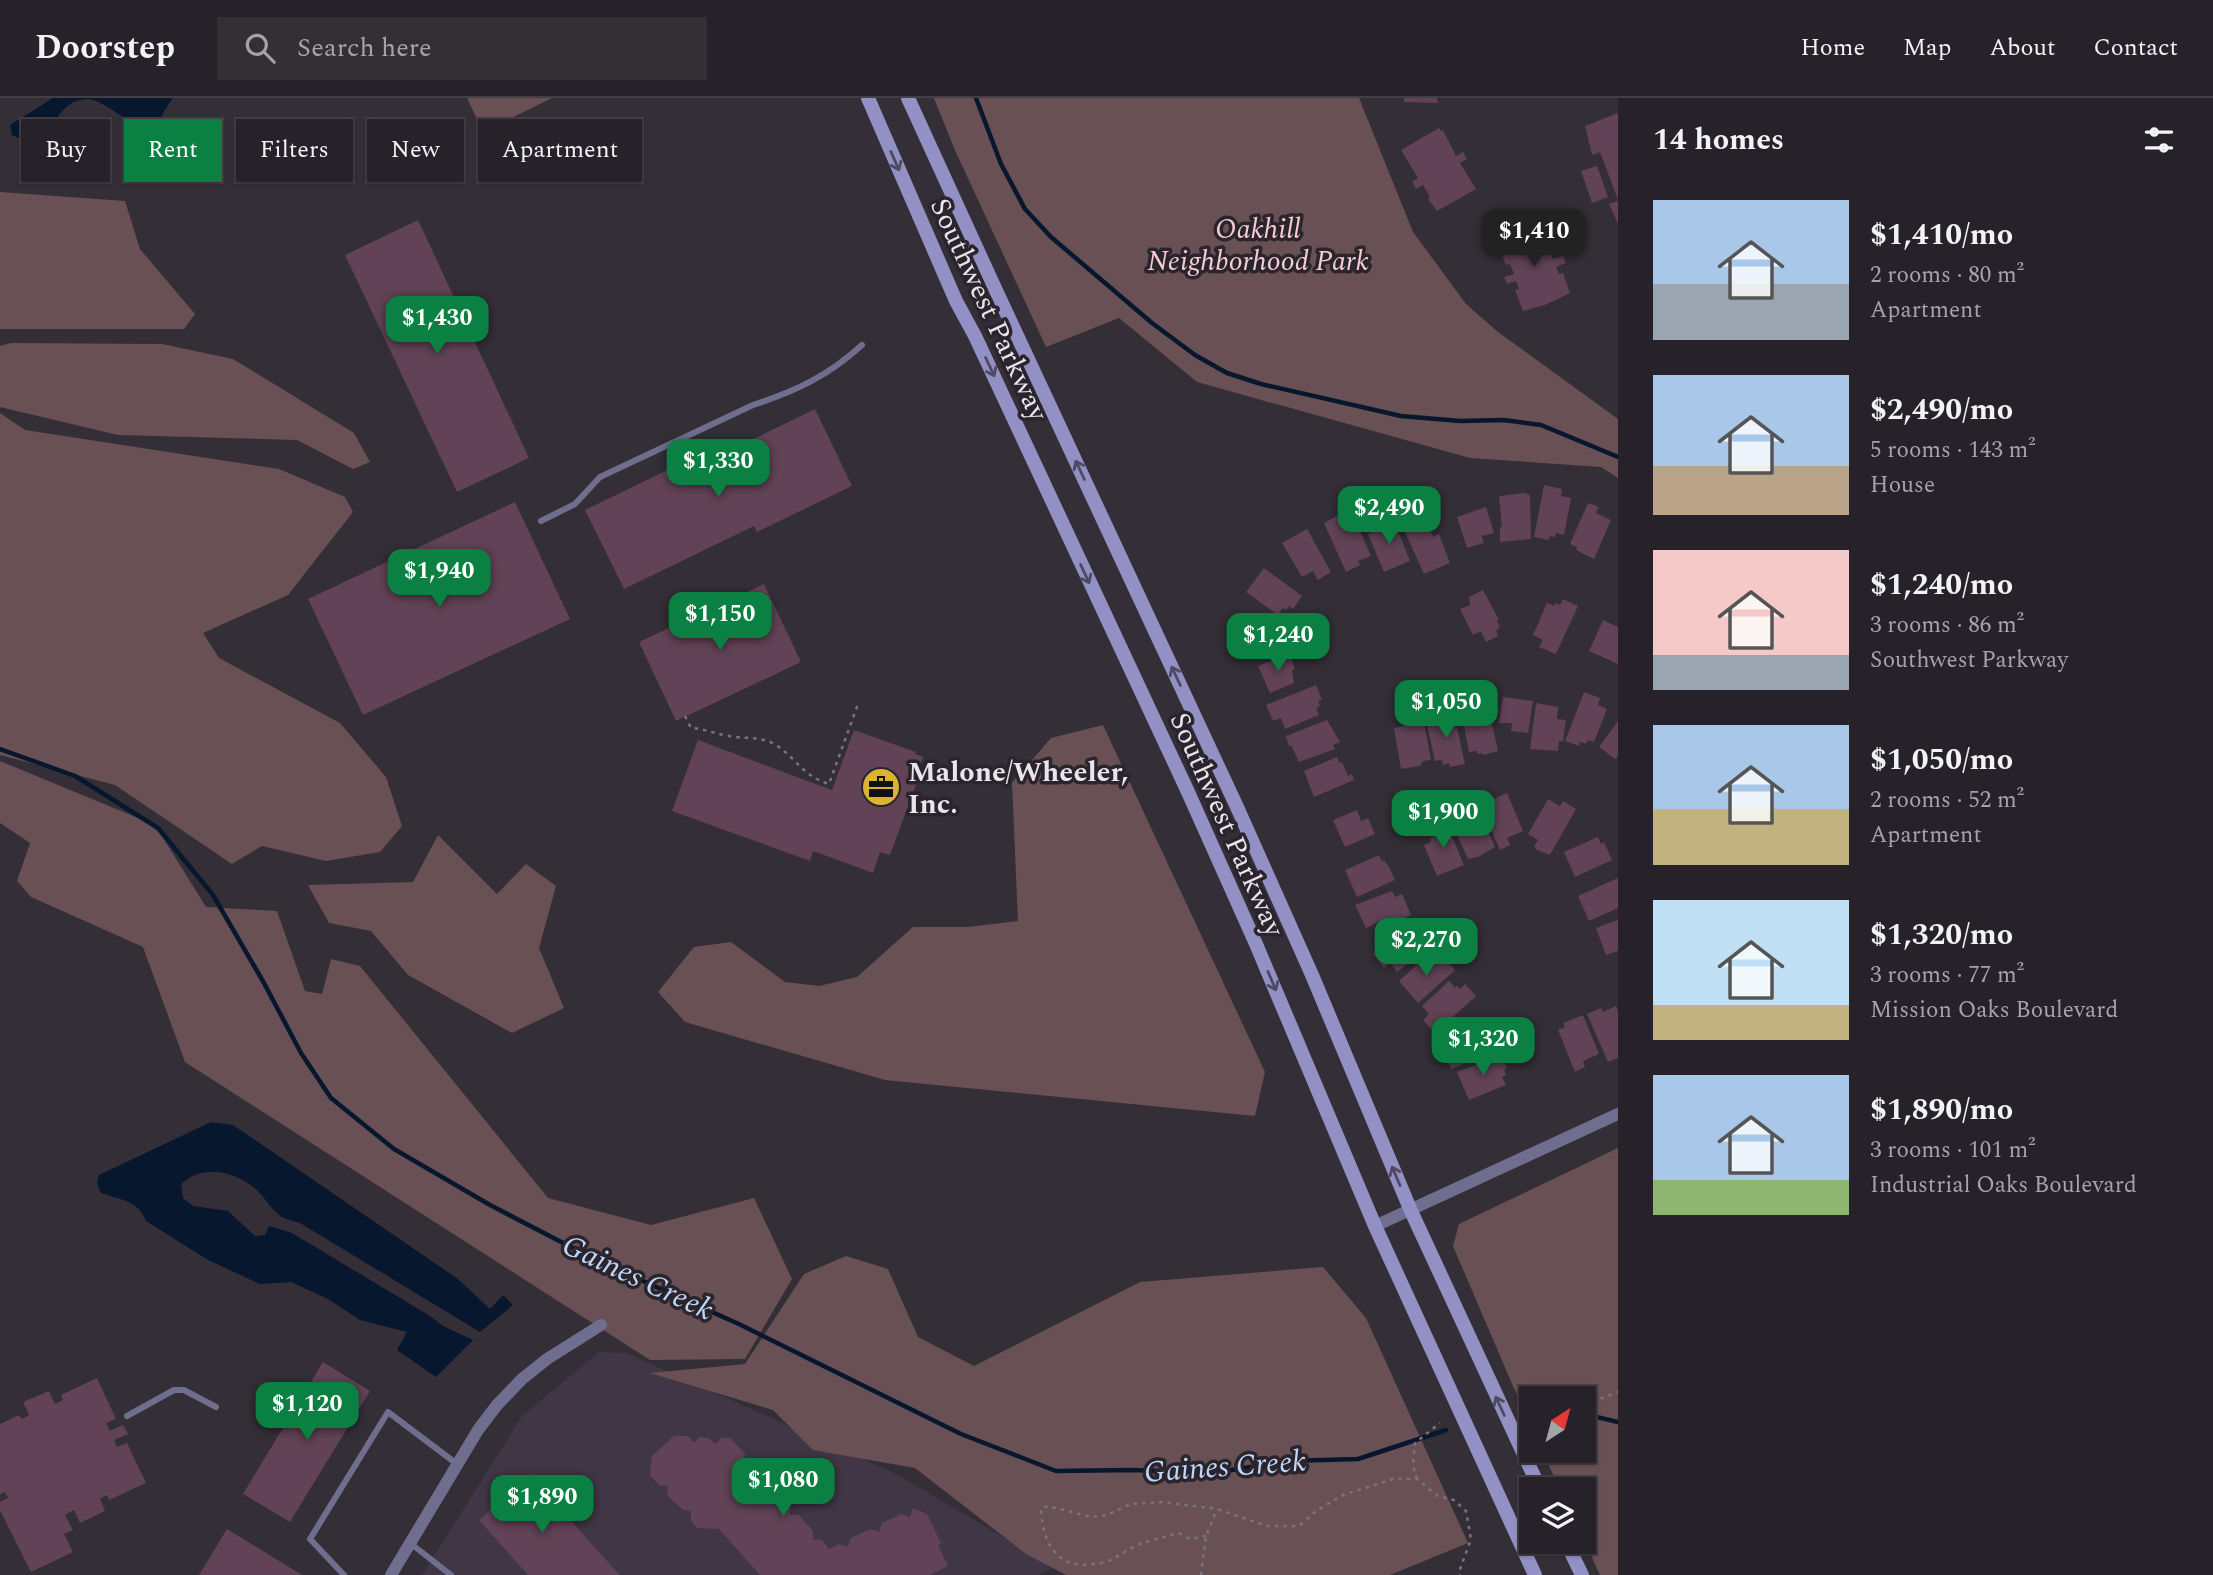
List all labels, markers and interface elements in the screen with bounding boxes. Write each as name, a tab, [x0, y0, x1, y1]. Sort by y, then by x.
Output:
search box	[217, 17, 707, 80]
text: Doorstep	[35, 23, 175, 73]
text: Search here	[297, 28, 432, 68]
icon: search	[241, 29, 279, 67]
text: Home	[1800, 30, 1865, 66]
text: Map	[1903, 30, 1951, 66]
text: About	[1989, 30, 2055, 66]
text: Contact	[2093, 30, 2178, 66]
text: 14 homes	[1653, 117, 1784, 163]
chip: Buy	[21, 119, 110, 182]
chip: Rent	[124, 119, 222, 182]
chip: Filters	[236, 119, 353, 182]
chip: New	[367, 119, 464, 182]
chip: Apartment	[478, 119, 642, 182]
icon: filters	[2140, 121, 2178, 159]
one-way arrow	[889, 149, 902, 171]
street label: Southwest Parkway	[918, 191, 1060, 430]
park label: Oakhill Neighborhood Park	[1147, 208, 1369, 283]
pin: $1,410	[1477, 209, 1591, 269]
text: $1,410/mo	[1870, 212, 2013, 258]
text: $1,410	[1499, 214, 1569, 249]
icon: home	[1709, 228, 1793, 312]
text: 2 rooms · 80 m²	[1870, 258, 2024, 293]
text: Apartment	[1870, 293, 1982, 328]
pin: $1,430	[380, 296, 494, 356]
text: $1,430	[402, 301, 472, 336]
one-way arrow	[984, 356, 997, 377]
text: $2,490/mo	[1870, 387, 2013, 433]
icon: home	[1709, 403, 1793, 487]
text: 5 rooms · 143 m²	[1870, 433, 2036, 468]
pin: $1,330	[661, 440, 775, 499]
text: $1,330	[683, 444, 753, 479]
one-way arrow	[1073, 460, 1086, 481]
text: House	[1870, 468, 1935, 503]
pin: $2,490	[1332, 486, 1446, 546]
text: $2,490	[1354, 491, 1424, 526]
pin: $1,940	[382, 550, 496, 609]
text: $1,940	[404, 554, 474, 589]
text: $1,240/mo	[1870, 562, 2013, 608]
one-way arrow	[1079, 563, 1092, 584]
icon: home	[1709, 578, 1793, 662]
pin: $1,150	[663, 592, 777, 652]
text: $1,150	[685, 597, 755, 632]
text: 3 rooms · 86 m²	[1870, 608, 2024, 643]
pin: $1,240	[1221, 614, 1335, 673]
text: $1,240	[1243, 618, 1313, 653]
text: Southwest Parkway	[1870, 643, 2068, 678]
one-way arrow	[1169, 666, 1182, 688]
pin: $1,050	[1389, 680, 1503, 740]
text: $1,050	[1411, 685, 1481, 720]
street label: Southwest Parkway	[1158, 706, 1296, 945]
text: $1,050/mo	[1870, 737, 2013, 783]
place label: Malone/Wheeler, Inc.	[908, 751, 1129, 826]
icon: home	[1709, 753, 1793, 837]
office icon: Malone/Wheeler, Inc.	[860, 766, 902, 808]
text: 2 rooms · 52 m²	[1870, 783, 2024, 818]
pin: $1,900	[1386, 790, 1500, 850]
text: $1,900	[1408, 795, 1478, 830]
text: Apartment	[1870, 818, 1982, 853]
text: $1,320/mo	[1870, 912, 2013, 958]
pin: $2,270	[1369, 918, 1483, 978]
text: $2,270	[1391, 923, 1461, 958]
icon: home	[1709, 928, 1793, 1012]
text: 3 rooms · 77 m²	[1870, 958, 2024, 993]
one-way arrow	[1266, 970, 1279, 991]
text: Mission Oaks Boulevard	[1870, 993, 2118, 1028]
pin: $1,320	[1426, 1018, 1540, 1077]
text: $1,320	[1448, 1022, 1518, 1057]
text: $1,890/mo	[1870, 1087, 2013, 1133]
icon: home	[1709, 1103, 1793, 1187]
text: 3 rooms · 101 m²	[1870, 1133, 2036, 1168]
one-way arrow	[1389, 1166, 1402, 1187]
text: Industrial Oaks Boulevard	[1870, 1168, 2137, 1203]
water label: Gaines Creek	[554, 1223, 721, 1333]
pin: $1,120	[250, 1382, 364, 1442]
north arrow	[1519, 1386, 1596, 1463]
map controls	[1519, 1386, 1596, 1554]
text: $1,120	[272, 1387, 342, 1422]
one-way arrow	[1493, 1395, 1506, 1417]
water label: Gaines Creek	[1142, 1438, 1308, 1496]
pin: $1,080	[726, 1458, 840, 1518]
text: $1,080	[748, 1463, 818, 1498]
pin: $1,890	[485, 1476, 599, 1535]
button: layers	[1519, 1477, 1596, 1554]
text: $1,890	[507, 1480, 577, 1515]

